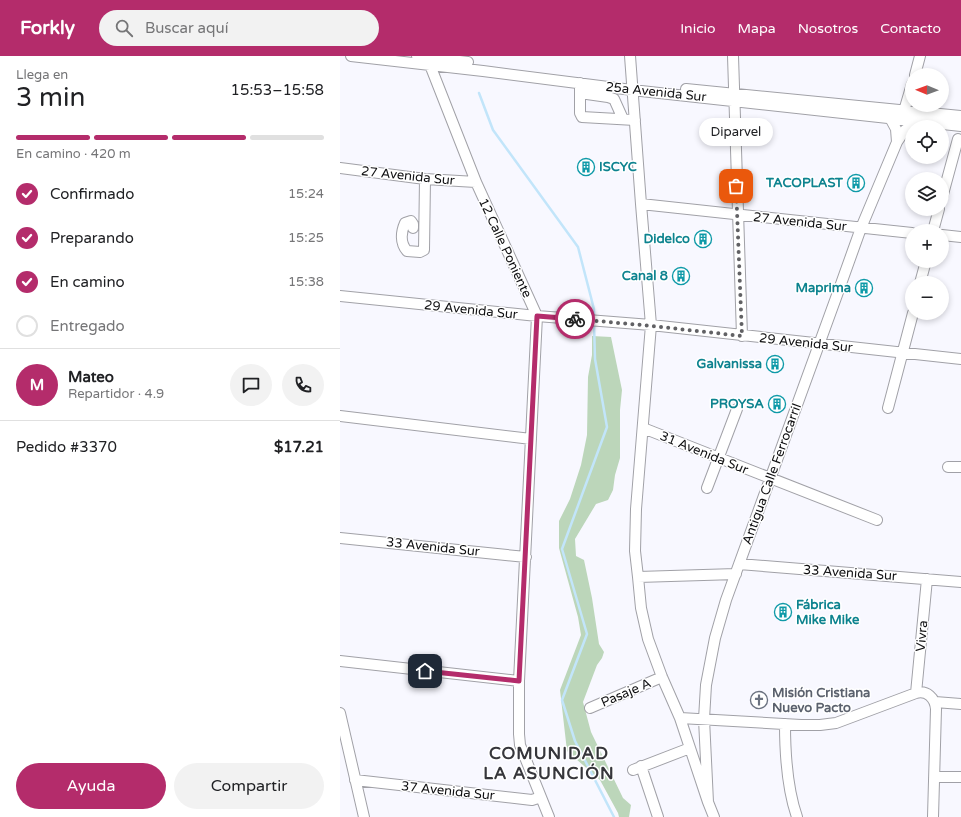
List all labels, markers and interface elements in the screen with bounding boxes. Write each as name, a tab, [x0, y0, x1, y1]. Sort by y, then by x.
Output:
search box	[99, 10, 379, 46]
text: Forkly	[20, 17, 75, 39]
icon: search	[113, 17, 135, 39]
text: Buscar aquí	[145, 19, 228, 37]
text: Inicio	[680, 20, 716, 37]
text: Mapa	[738, 20, 776, 37]
text: Nosotros	[798, 20, 858, 37]
text: Contacto	[880, 20, 941, 37]
text: Llega en	[16, 67, 68, 83]
north arrow	[905, 68, 949, 112]
map controls	[905, 68, 949, 320]
street label: 25a Avenida Sur	[605, 79, 707, 105]
text: 15:53–15:58	[231, 81, 324, 99]
text: 3 min	[16, 82, 85, 113]
callout: Diparvel	[699, 118, 773, 146]
button: locate	[905, 120, 949, 164]
text: Diparvel	[711, 124, 761, 140]
text: En camino · 420 m	[16, 146, 131, 162]
building icon: ISCYC	[576, 157, 596, 177]
place label: ISCYC	[599, 159, 637, 175]
street label: 27 Avenida Sur	[360, 163, 456, 189]
pin	[719, 169, 753, 203]
button: layers	[905, 172, 949, 216]
building icon: TACOPLAST	[846, 173, 866, 193]
icon: bag	[725, 175, 747, 197]
place label: TACOPLAST	[765, 175, 844, 191]
icon: check	[16, 183, 38, 205]
text: Confirmado	[50, 185, 134, 203]
text: 15:24	[288, 186, 324, 202]
street label: 12 Calle Poniente	[475, 196, 535, 300]
street label: 27 Avenida Sur	[752, 209, 848, 235]
button: +	[905, 224, 949, 268]
icon: check	[16, 227, 38, 249]
text: Preparando	[50, 229, 134, 247]
building icon: Didelco	[693, 229, 713, 249]
text: 15:25	[288, 230, 324, 246]
place label: Didelco	[644, 231, 690, 247]
building icon: Canal 8	[671, 266, 691, 286]
place label: Canal 8	[622, 268, 668, 284]
icon: check	[16, 271, 38, 293]
text: En camino	[50, 273, 125, 291]
text: 15:38	[288, 274, 324, 290]
button: −	[905, 276, 949, 320]
building icon: Maprima	[854, 278, 874, 298]
place label: Maprima	[795, 280, 851, 296]
street label: 29 Avenida Sur	[423, 297, 519, 323]
courier	[555, 299, 595, 339]
icon: bike	[564, 308, 586, 330]
text: Entregado	[50, 317, 125, 335]
street label: 29 Avenida Sur	[758, 330, 854, 356]
building icon: Galvanissa	[765, 354, 785, 374]
place label: Galvanissa	[697, 356, 762, 372]
button: chat	[230, 364, 272, 406]
button: phone	[282, 364, 324, 406]
text: Mateo	[68, 368, 114, 386]
text: M	[30, 376, 44, 394]
text: Repartidor · 4.9	[68, 386, 164, 402]
building icon: PROYSA	[767, 394, 787, 414]
place label: PROYSA	[710, 396, 764, 412]
street label: Antigua Calle Ferrocarril	[739, 401, 805, 547]
street label: 31 Avenida Sur	[657, 428, 751, 478]
text: Pedido #3370	[16, 438, 117, 456]
text: $17.21	[274, 438, 324, 456]
street label: 33 Avenida Sur	[385, 534, 481, 560]
street label: 33 Avenida Sur	[803, 562, 897, 584]
place label: Fábrica Mike Mike	[796, 597, 860, 628]
building icon: Fábrica Mike Mike	[773, 602, 793, 622]
street label: Vivra	[913, 620, 931, 652]
pin	[408, 654, 442, 688]
icon: home	[414, 660, 436, 682]
street label: Pasaje A	[598, 675, 654, 711]
place label: Misión Cristiana Nuevo Pacto	[772, 685, 870, 716]
church icon: Misión Cristiana Nuevo Pacto	[749, 690, 769, 710]
district label: COMUNIDAD LA ASUNCIÓN	[483, 743, 615, 784]
button: Ayuda	[16, 763, 166, 809]
button: Compartir	[174, 763, 324, 809]
street label: 37 Avenida Sur	[400, 778, 496, 804]

